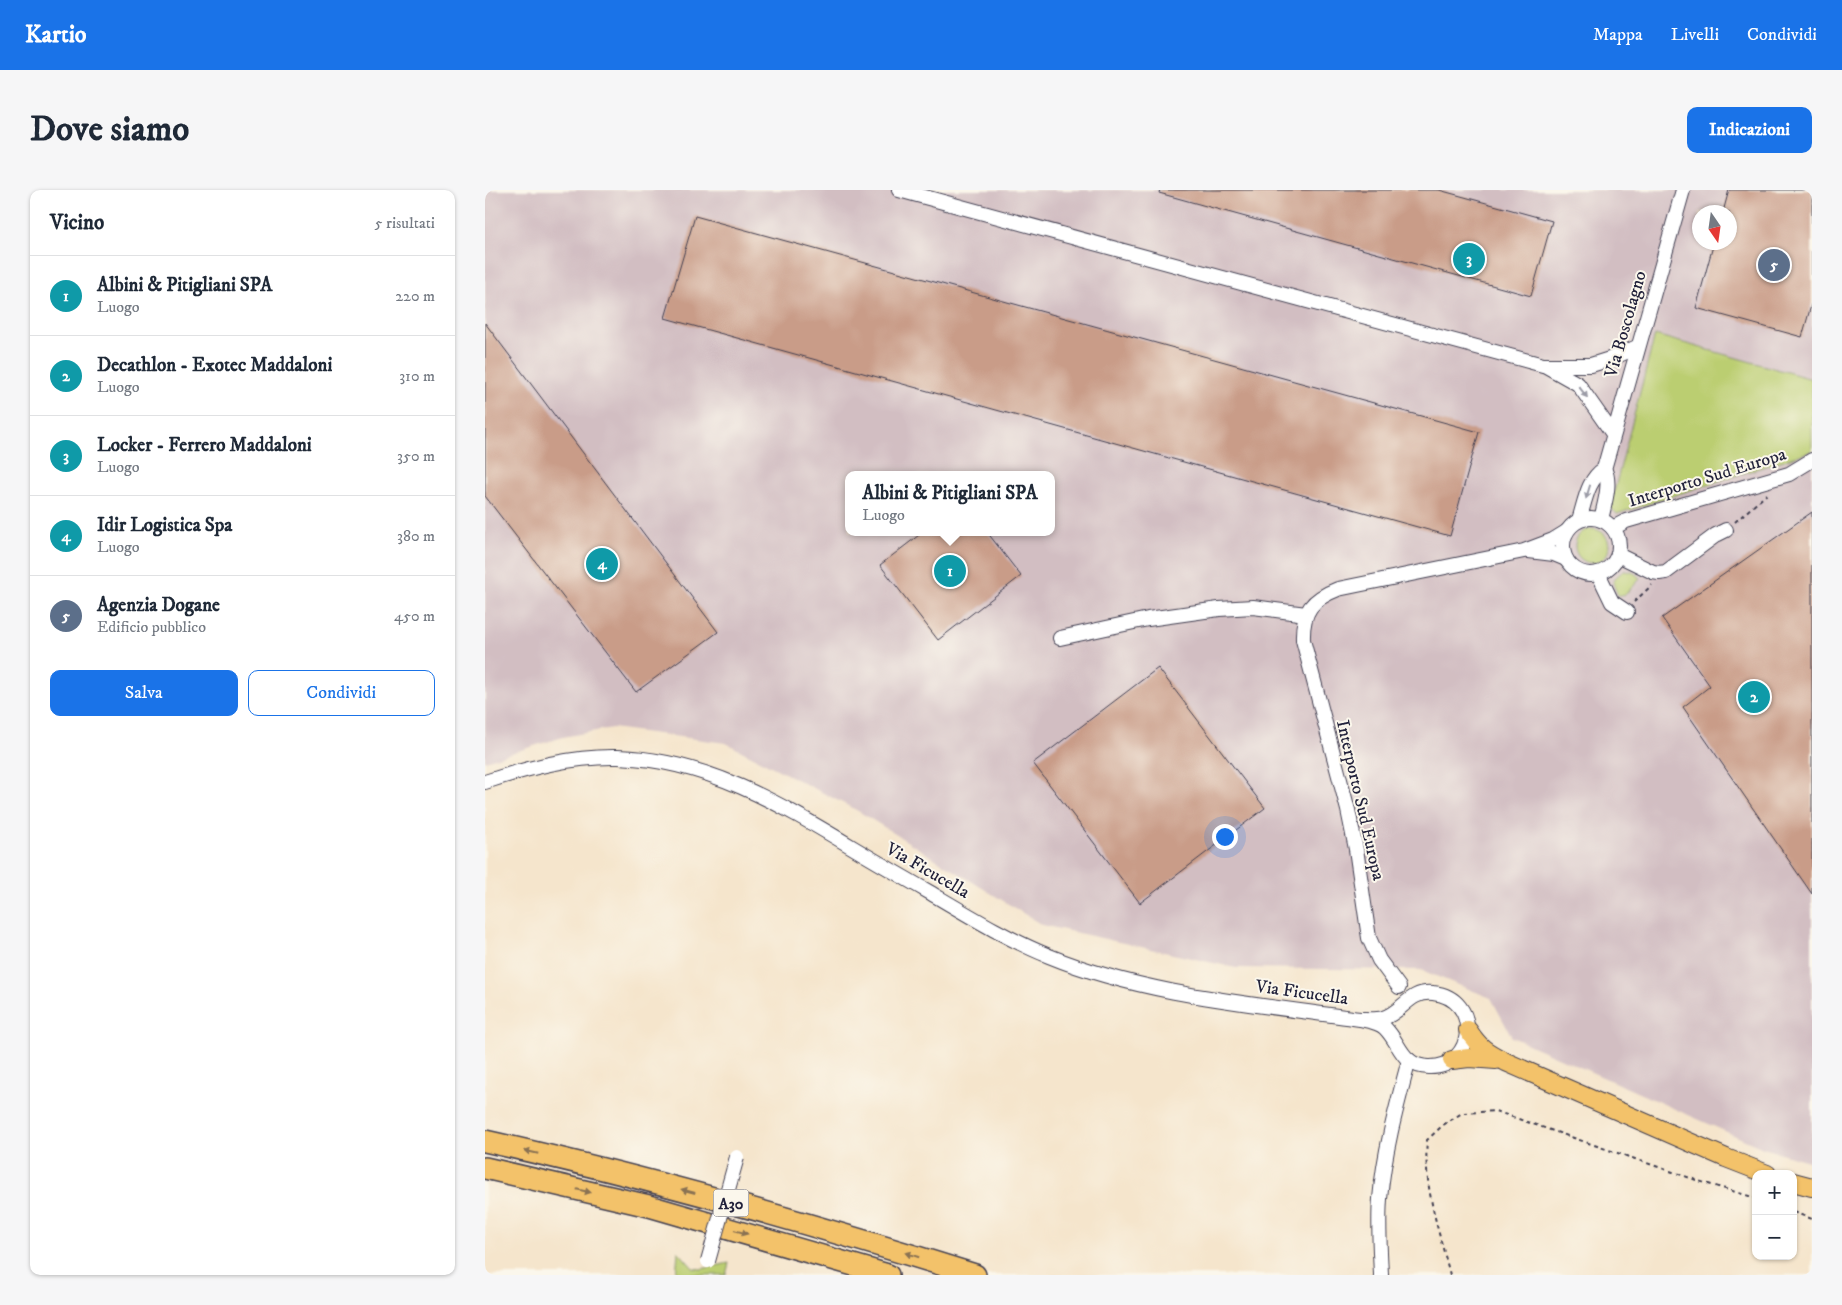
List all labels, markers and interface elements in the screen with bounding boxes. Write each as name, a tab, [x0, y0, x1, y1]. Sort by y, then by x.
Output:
text: Kartio	[25, 20, 87, 50]
text: Mappa	[1593, 24, 1643, 46]
text: Livelli	[1671, 24, 1719, 46]
text: Condividi	[1747, 24, 1817, 46]
button: Indicazioni	[1687, 107, 1812, 153]
text: Dove siamo	[30, 108, 189, 152]
north arrow	[1692, 205, 1737, 250]
text: Vicino	[50, 210, 104, 236]
text: 5 risultati	[375, 213, 435, 233]
pin: 3	[1453, 240, 1485, 278]
pin: 5	[1758, 246, 1790, 284]
street label: Via Boscolagno	[1600, 268, 1652, 381]
text: Albini & Pitigliani SPA	[97, 274, 272, 297]
text: 1	[63, 286, 69, 306]
text: 220 m	[395, 286, 435, 306]
text: Luogo	[97, 297, 140, 317]
text: Decathlon - Exotec Maddaloni	[97, 354, 332, 377]
text: 2	[62, 366, 70, 386]
text: 310 m	[399, 366, 435, 386]
text: Luogo	[97, 377, 140, 397]
one-way arrow	[1578, 385, 1589, 398]
text: Locker - Ferrero Maddaloni	[97, 434, 312, 457]
street label: Interporto Sud Europa	[1626, 443, 1789, 512]
text: 3	[63, 446, 69, 466]
text: 350 m	[397, 446, 435, 466]
text: Luogo	[97, 457, 140, 477]
popup	[845, 471, 1055, 536]
text: Albini & Pitigliani SPA	[862, 482, 1038, 505]
one-way arrow	[1583, 485, 1591, 500]
text: Luogo	[862, 505, 905, 525]
text: Idir Logistica Spa	[97, 514, 232, 537]
text: 4	[61, 526, 71, 546]
text: 380 m	[397, 526, 435, 546]
text: Luogo	[97, 537, 140, 557]
pin: 4	[586, 545, 618, 583]
pin: 1	[934, 552, 966, 590]
text: Agenzia Dogane	[97, 594, 220, 617]
text: 5	[62, 606, 70, 626]
text: 450 m	[394, 606, 435, 626]
text: Edificio pubblico	[97, 617, 206, 637]
button: Salva	[50, 670, 238, 716]
button: Condividi	[248, 670, 435, 716]
pin: 2	[1738, 678, 1770, 716]
street label: Interporto Sud Europa	[1331, 718, 1389, 883]
your location	[1212, 824, 1238, 850]
street label: Via Ficucella	[881, 838, 974, 904]
street label: Via Ficucella	[1253, 975, 1350, 1010]
one-way arrow	[523, 1148, 538, 1156]
map controls	[1752, 1170, 1797, 1260]
button: +	[1752, 1170, 1797, 1215]
one-way arrow	[576, 1187, 591, 1195]
one-way arrow	[681, 1187, 696, 1195]
road number: A30	[713, 1190, 749, 1216]
button: −	[1752, 1215, 1797, 1260]
one-way arrow	[733, 1229, 748, 1237]
one-way arrow	[904, 1251, 919, 1259]

